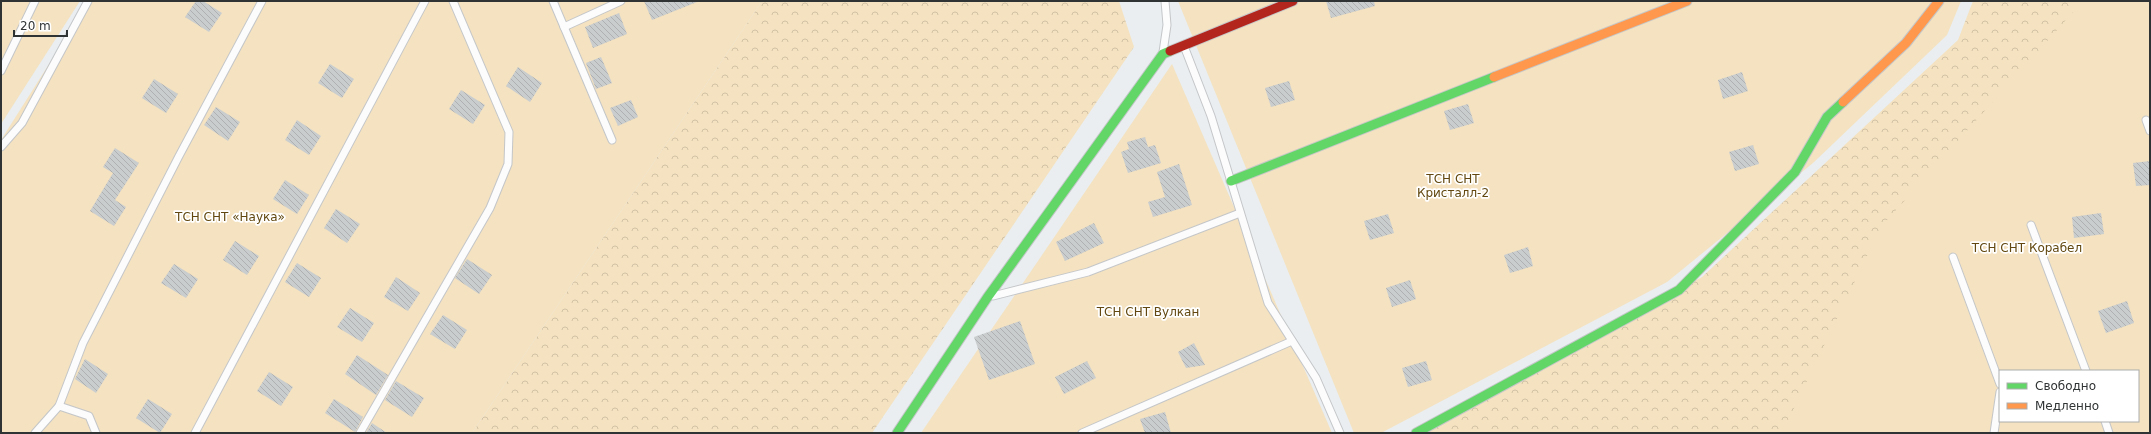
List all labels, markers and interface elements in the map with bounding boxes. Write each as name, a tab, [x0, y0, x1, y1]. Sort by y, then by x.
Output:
scale bar	[14, 12, 67, 38]
text: 20 m	[20, 19, 51, 33]
park label: ТСН СНТ Кристалл-2	[1417, 172, 1489, 200]
park label: ТСН СНТ «Наука»	[174, 210, 285, 224]
park label: ТСН СНТ Корабел	[1971, 241, 2082, 255]
park label: ТСН СНТ Вулкан	[1096, 305, 1199, 319]
legend	[1999, 370, 2139, 422]
text: Свободно	[2035, 379, 2096, 393]
text: Медленно	[2035, 399, 2099, 413]

